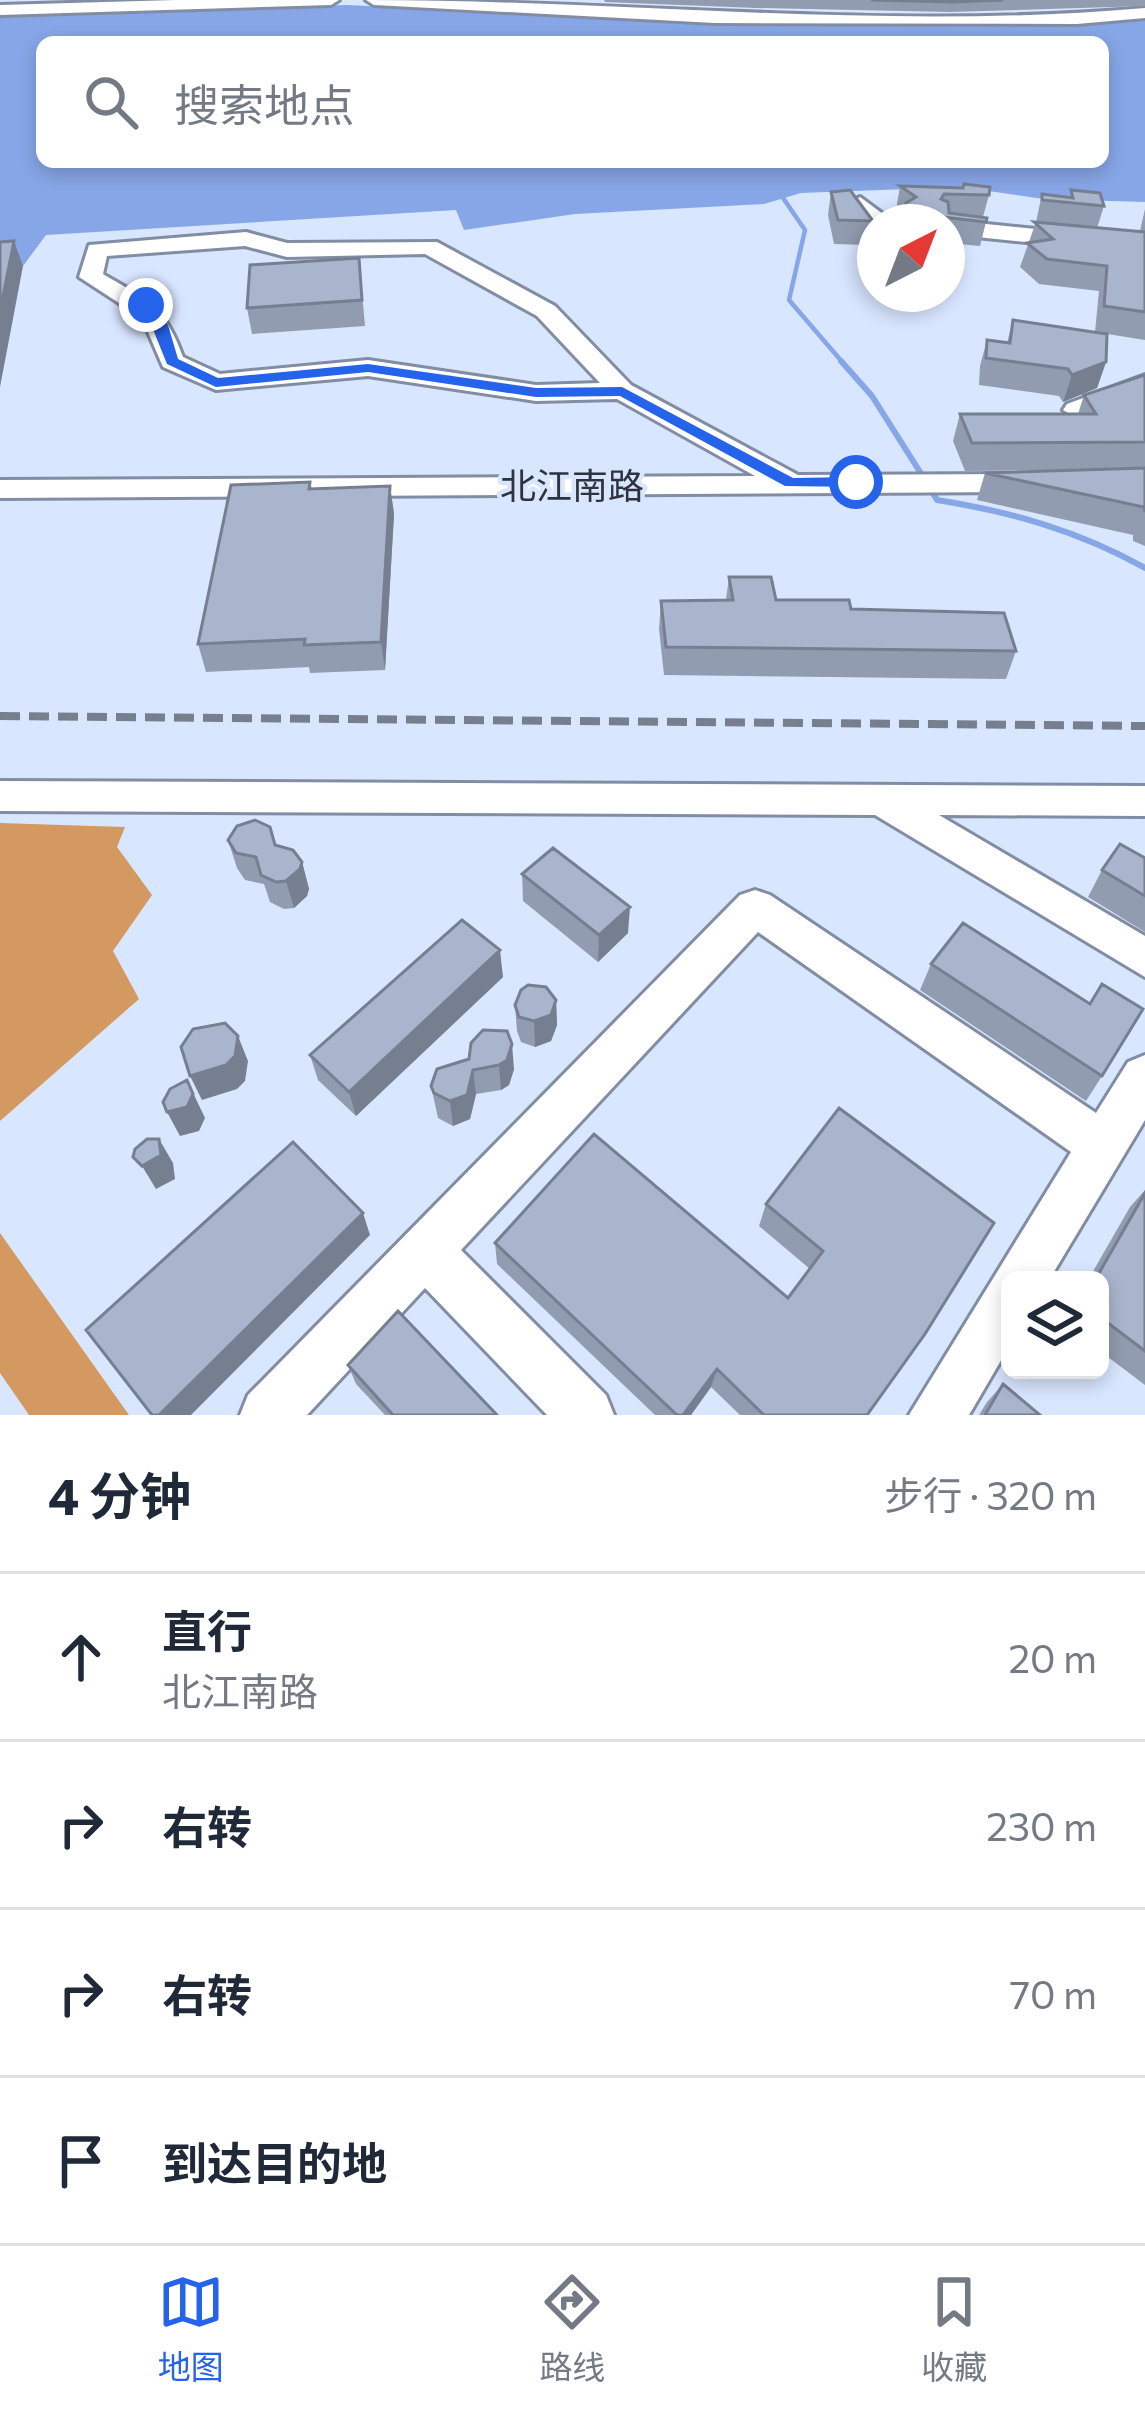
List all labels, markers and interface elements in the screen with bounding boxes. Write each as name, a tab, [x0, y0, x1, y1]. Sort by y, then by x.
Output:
search box	[36, 36, 1109, 168]
icon: search	[78, 69, 144, 135]
text: 搜索地点	[174, 76, 354, 131]
north arrow	[857, 204, 965, 312]
route end	[119, 278, 173, 332]
route start	[829, 455, 883, 509]
street label: 北江南路	[500, 462, 644, 506]
map controls	[1001, 1271, 1109, 1379]
button: layers	[1001, 1271, 1109, 1379]
text: 4 分钟	[48, 1463, 191, 1526]
text: 步行 · 320 m	[884, 1470, 1097, 1518]
text: 直行	[162, 1602, 252, 1657]
icon: ahead	[48, 1624, 114, 1690]
text: 20 m	[1009, 1633, 1097, 1681]
text: 北江南路	[162, 1666, 318, 1714]
icon: right	[48, 1792, 114, 1858]
text: 右转	[162, 1798, 252, 1853]
text: 230 m	[986, 1801, 1097, 1849]
icon: right	[48, 1960, 114, 2026]
text: 右转	[162, 1966, 252, 2021]
text: 70 m	[1010, 1969, 1097, 2017]
icon: arrive	[48, 2128, 114, 2194]
text: 到达目的地	[162, 2134, 387, 2189]
tab: 地图	[158, 2269, 224, 2389]
tab: 路线	[539, 2269, 605, 2389]
tab: 收藏	[921, 2269, 987, 2389]

